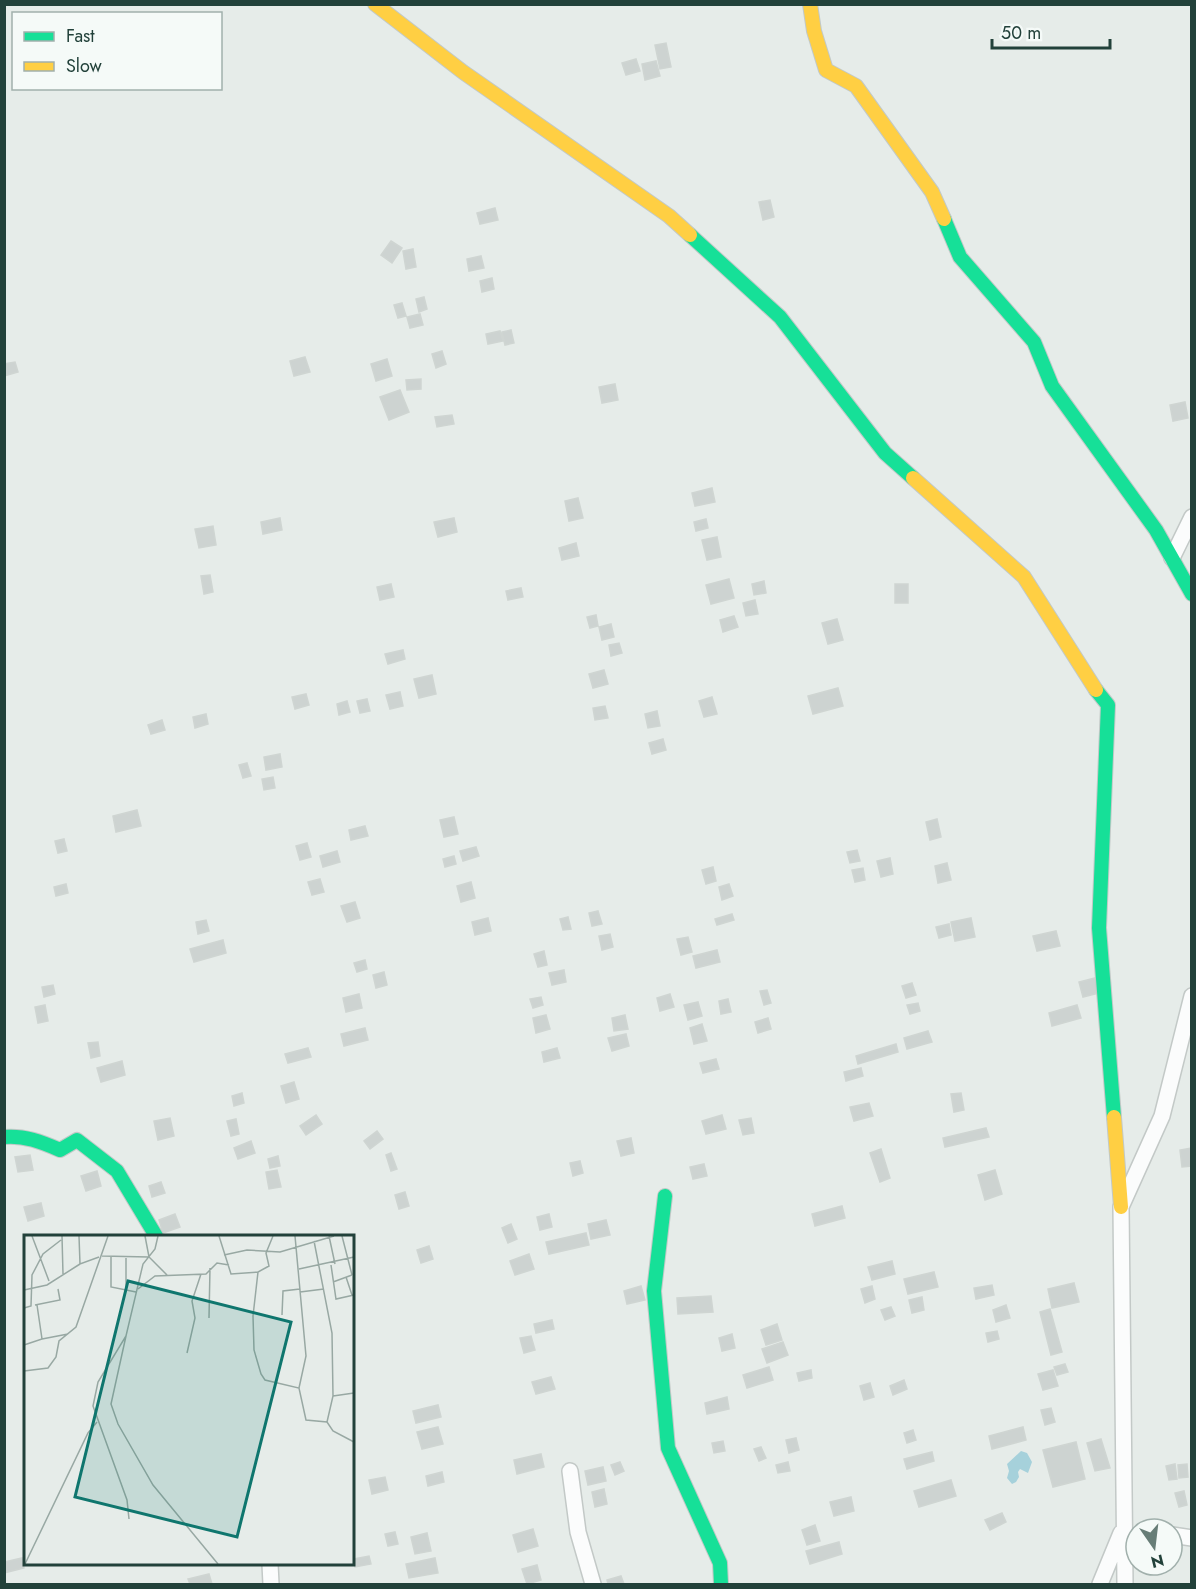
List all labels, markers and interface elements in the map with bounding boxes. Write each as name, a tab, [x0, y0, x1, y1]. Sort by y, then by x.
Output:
legend	[12, 12, 222, 90]
scale bar	[992, 12, 1110, 50]
text: 50 m	[1001, 20, 1041, 46]
text: Fast	[66, 23, 95, 49]
text: Slow	[66, 53, 103, 79]
inset map	[24, 1235, 354, 1565]
north arrow	[1124, 1517, 1184, 1577]
text: N	[1149, 1548, 1166, 1574]

